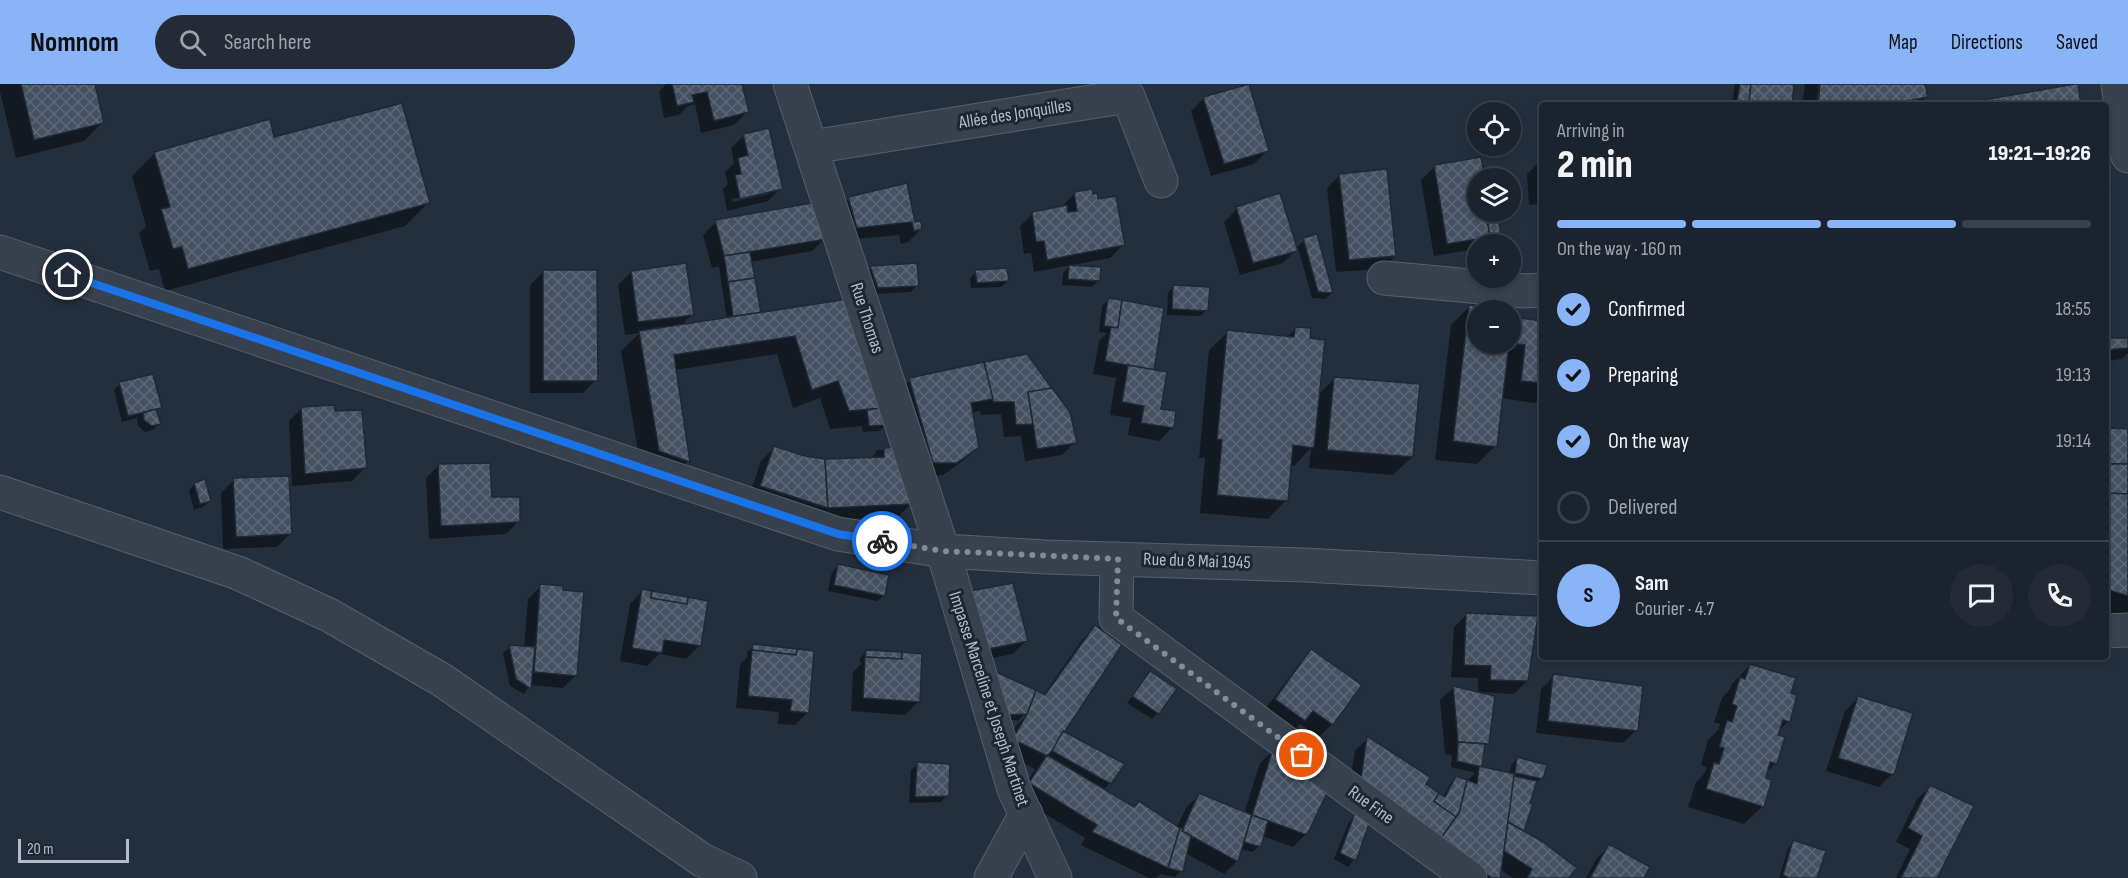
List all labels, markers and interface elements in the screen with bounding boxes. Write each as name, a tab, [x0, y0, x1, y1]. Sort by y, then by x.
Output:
search box	[155, 15, 575, 69]
text: Nomnom	[30, 26, 119, 59]
icon: search	[176, 26, 209, 59]
text: Search here	[224, 29, 311, 56]
text: Map	[1888, 30, 1918, 55]
text: Directions	[1951, 30, 2023, 55]
text: Saved	[2056, 30, 2098, 55]
street label: Allée des Jonquilles	[956, 95, 1073, 133]
map controls	[1467, 102, 1521, 354]
button: locate	[1467, 102, 1521, 156]
text: Arriving in	[1557, 119, 1625, 143]
text: 19:21–19:26	[1988, 140, 2091, 167]
text: 2 min	[1557, 142, 1633, 189]
button: layers	[1467, 168, 1521, 222]
button: +	[1467, 234, 1521, 288]
text: On the way · 160 m	[1557, 237, 1682, 261]
pin	[42, 249, 93, 300]
icon: home	[51, 258, 84, 291]
street label: Rue Thomas	[846, 280, 888, 356]
icon: check	[1557, 293, 1590, 326]
text: Confirmed	[1608, 296, 1685, 323]
text: 18:55	[2055, 297, 2091, 321]
button: −	[1467, 300, 1521, 354]
icon: check	[1557, 359, 1590, 392]
text: Preparing	[1608, 362, 1678, 389]
text: 19:13	[2056, 363, 2091, 387]
icon: check	[1557, 425, 1590, 458]
text: On the way	[1608, 428, 1689, 455]
text: 19:14	[2056, 429, 2091, 453]
text: Delivered	[1608, 494, 1677, 521]
courier	[852, 511, 912, 571]
icon: bike	[866, 525, 899, 558]
street label: Rue du 8 Mai 1945	[1143, 549, 1251, 573]
button: chat	[1950, 564, 2013, 627]
button: phone	[2028, 564, 2091, 627]
text: Sam	[1635, 570, 1669, 597]
text: S	[1584, 582, 1593, 609]
street label: Impasse Marceline et Joseph Martinet	[944, 589, 1034, 810]
text: Courier · 4.7	[1635, 597, 1714, 621]
pin	[1276, 729, 1327, 780]
icon: bag	[1285, 738, 1318, 771]
street label: Rue Fine	[1344, 781, 1398, 829]
scale bar	[18, 836, 129, 864]
text: 20 m	[27, 840, 54, 859]

